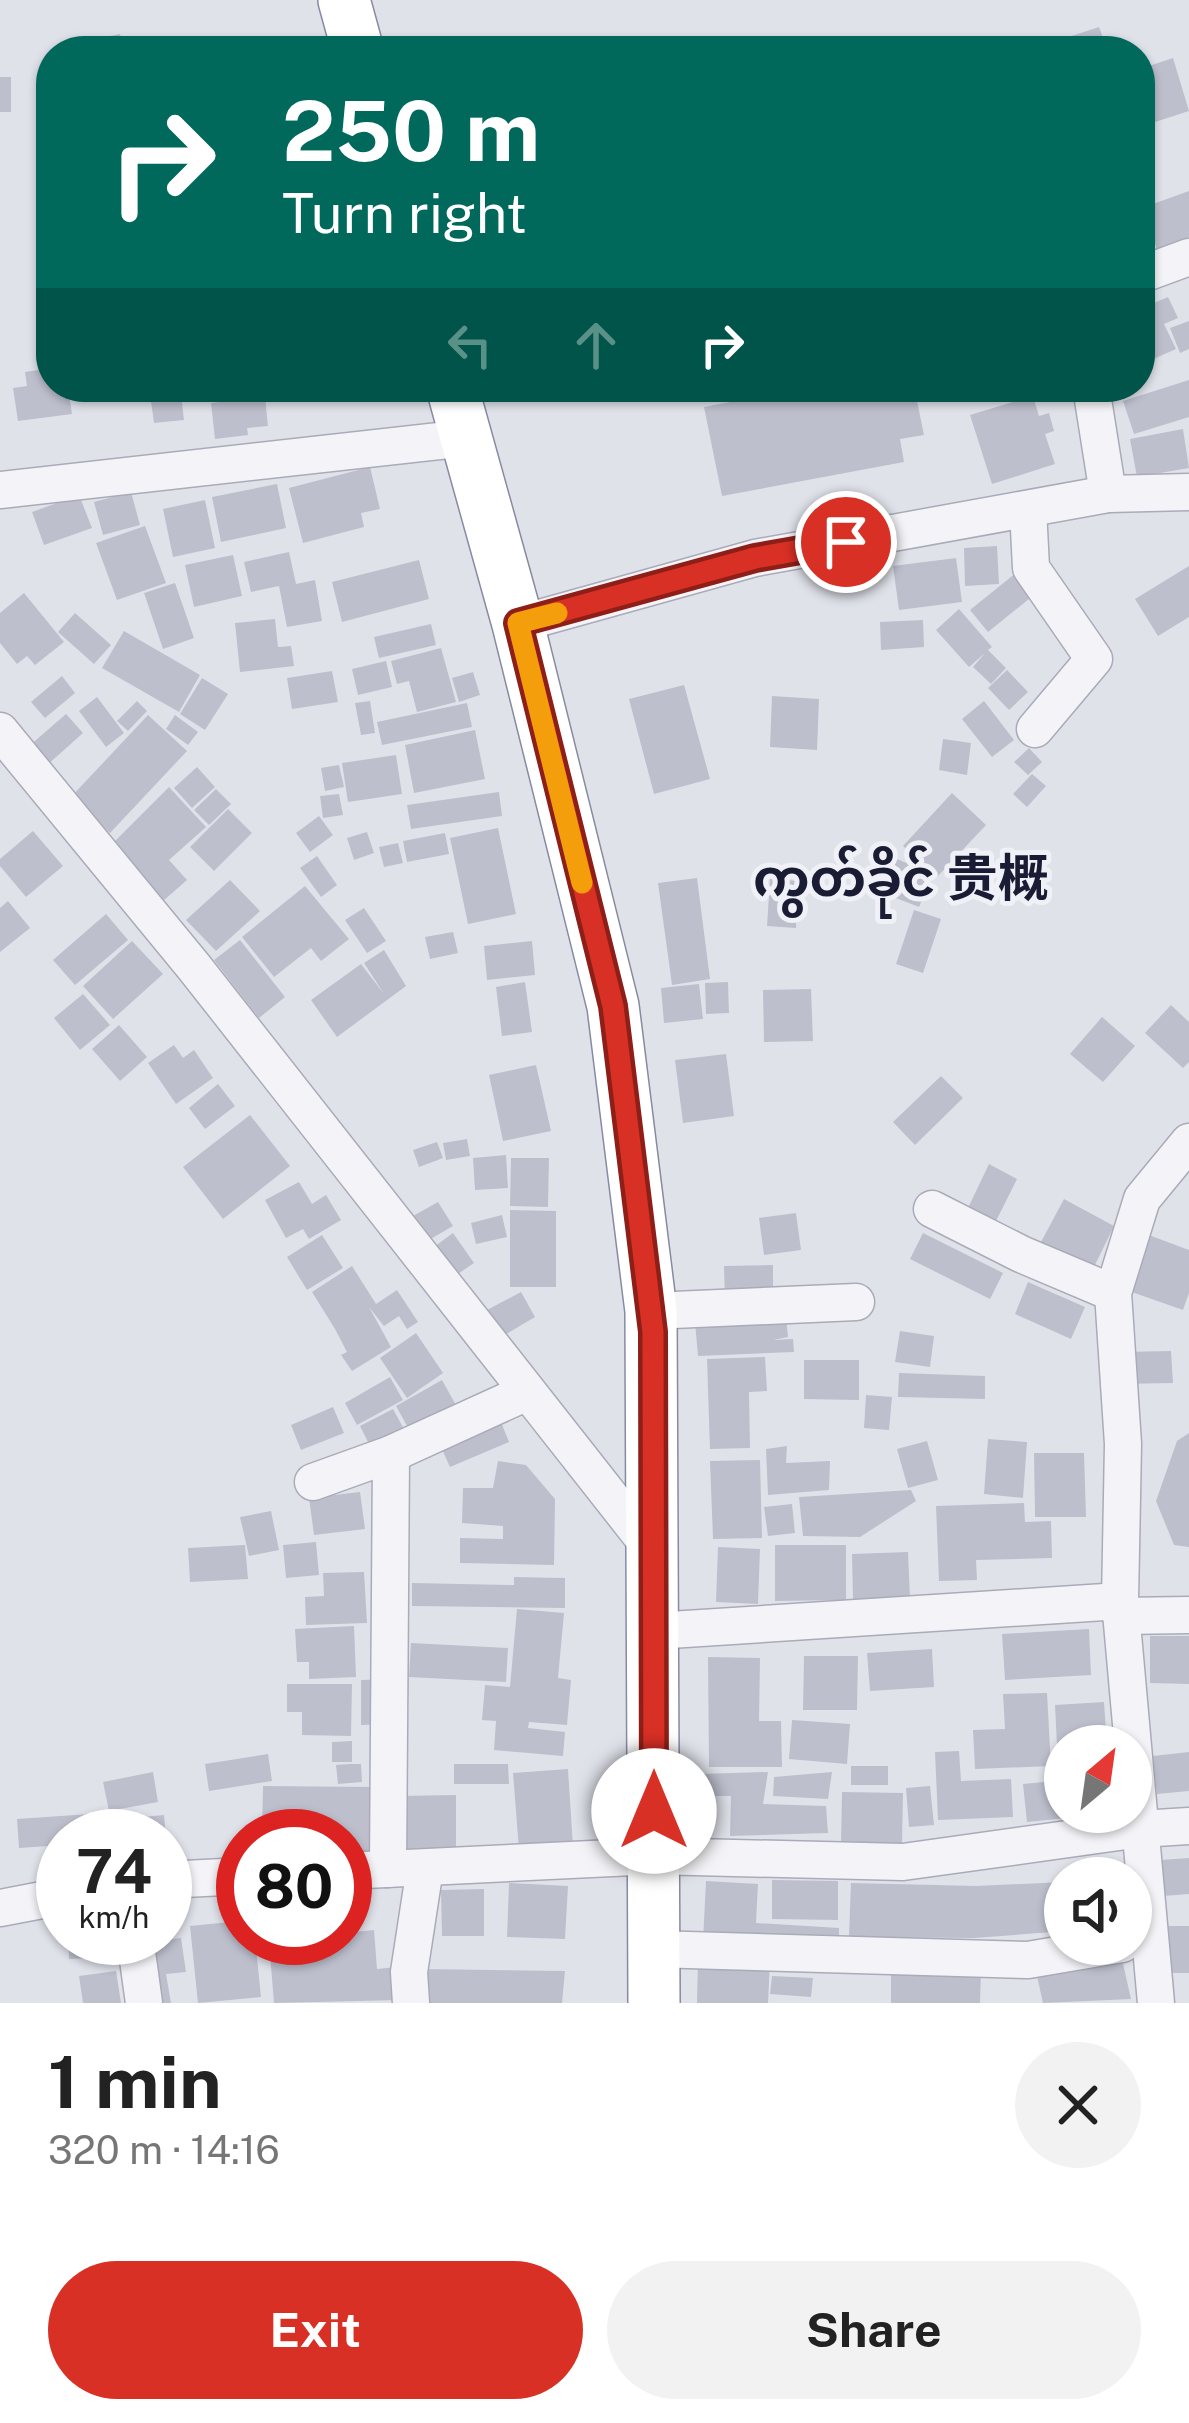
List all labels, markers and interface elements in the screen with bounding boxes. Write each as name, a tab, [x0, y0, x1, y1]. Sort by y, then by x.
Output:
text: 250 m	[282, 81, 540, 180]
icon: right	[84, 84, 240, 240]
text: Turn right	[282, 182, 527, 245]
icon: left	[437, 312, 503, 378]
icon: ahead	[563, 312, 629, 378]
icon: right	[689, 312, 755, 378]
pin	[795, 491, 897, 593]
icon: arrive	[813, 509, 879, 575]
district label: ကွတ်ခိုင် 贵概	[753, 845, 1049, 919]
north arrow	[1044, 1725, 1152, 1833]
map controls	[1044, 1725, 1152, 1965]
position arrow	[591, 1748, 717, 1874]
speed limit sign: 80	[216, 1809, 372, 1965]
text: 74	[76, 1836, 152, 1907]
button: sound	[1044, 1857, 1152, 1965]
text: km/h	[79, 1899, 149, 1935]
text: 1 min	[48, 2040, 222, 2124]
button: close	[1015, 2042, 1141, 2168]
text: 320 m · 14:16	[48, 2127, 280, 2173]
button: Exit	[48, 2261, 583, 2399]
button: Share	[607, 2261, 1141, 2399]

